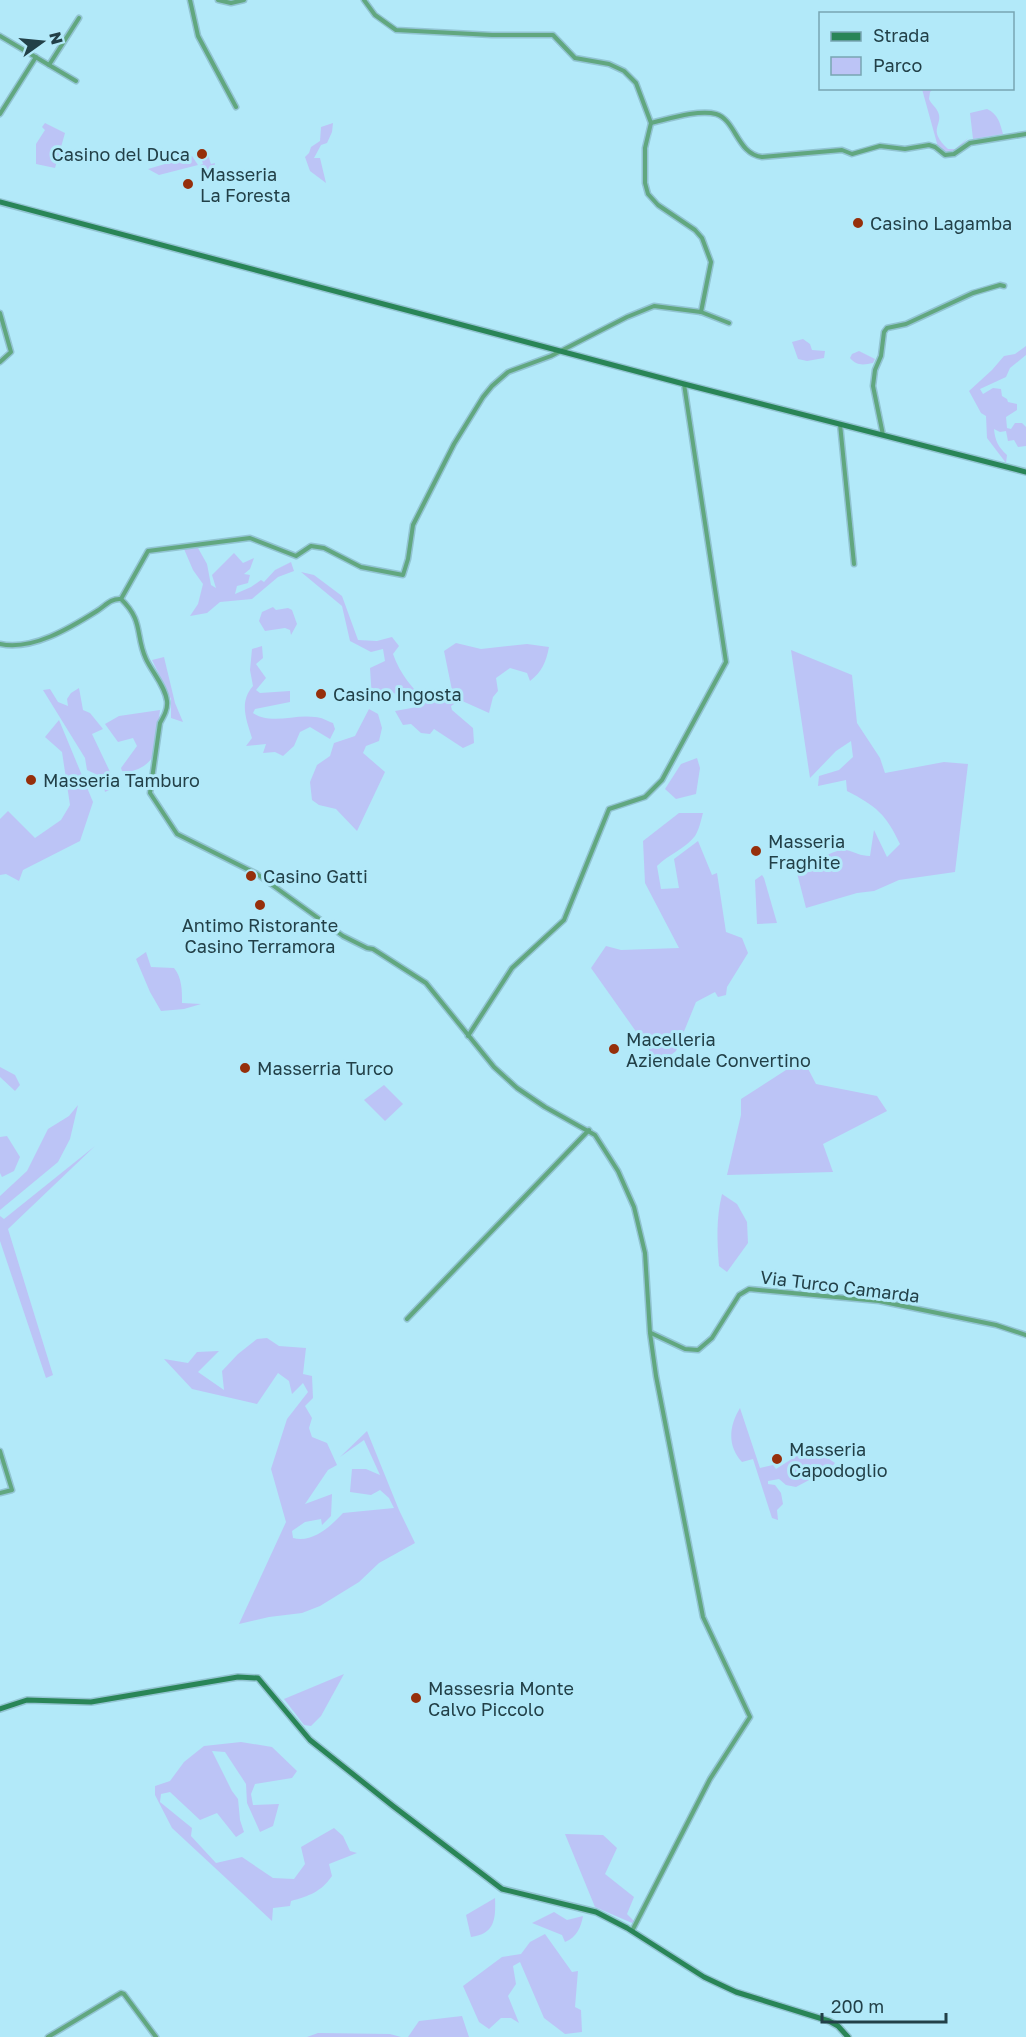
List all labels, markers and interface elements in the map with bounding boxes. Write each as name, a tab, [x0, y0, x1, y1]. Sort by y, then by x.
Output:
north arrow	[12, 12, 72, 72]
legend	[819, 12, 1014, 90]
text: Strada	[873, 24, 930, 46]
text: N	[45, 30, 68, 47]
text: Parco	[873, 54, 922, 76]
place label: Casino del Duca	[52, 143, 190, 165]
marker: Casino del Duca	[195, 147, 209, 161]
place label: Masseria La Foresta	[200, 163, 291, 206]
marker: Masseria La Foresta	[181, 177, 195, 191]
place label: Casino Lagamba	[870, 212, 1012, 234]
marker: Casino Lagamba	[851, 216, 865, 230]
place label: Casino Ingosta	[333, 683, 462, 705]
marker: Casino Ingosta	[314, 687, 328, 701]
place label: Masseria Tamburo	[43, 769, 200, 791]
marker: Masseria Tamburo	[24, 773, 38, 787]
place label: Masseria Fraghite	[768, 830, 845, 873]
marker: Masseria Fraghite	[749, 844, 763, 858]
place label: Casino Gatti	[263, 865, 368, 887]
marker: Casino Gatti	[244, 869, 258, 883]
marker: Antimo Ristorante Casino Terramora	[253, 898, 267, 912]
place label: Antimo Ristorante Casino Terramora	[182, 914, 338, 957]
place label: Macelleria Aziendale Convertino	[626, 1028, 811, 1071]
marker: Macelleria Aziendale Convertino	[607, 1042, 621, 1056]
place label: Masserria Turco	[257, 1057, 394, 1079]
marker: Masserria Turco	[238, 1061, 252, 1075]
street label: Via Turco Camarda	[759, 1265, 921, 1307]
place label: Masseria Capodoglio	[789, 1438, 888, 1481]
marker: Masseria Capodoglio	[770, 1452, 784, 1466]
place label: Massesria Monte Calvo Piccolo	[428, 1677, 574, 1720]
marker: Massesria Monte Calvo Piccolo	[409, 1691, 423, 1705]
scale bar	[822, 1986, 946, 2024]
text: 200 m	[831, 1995, 884, 2017]

